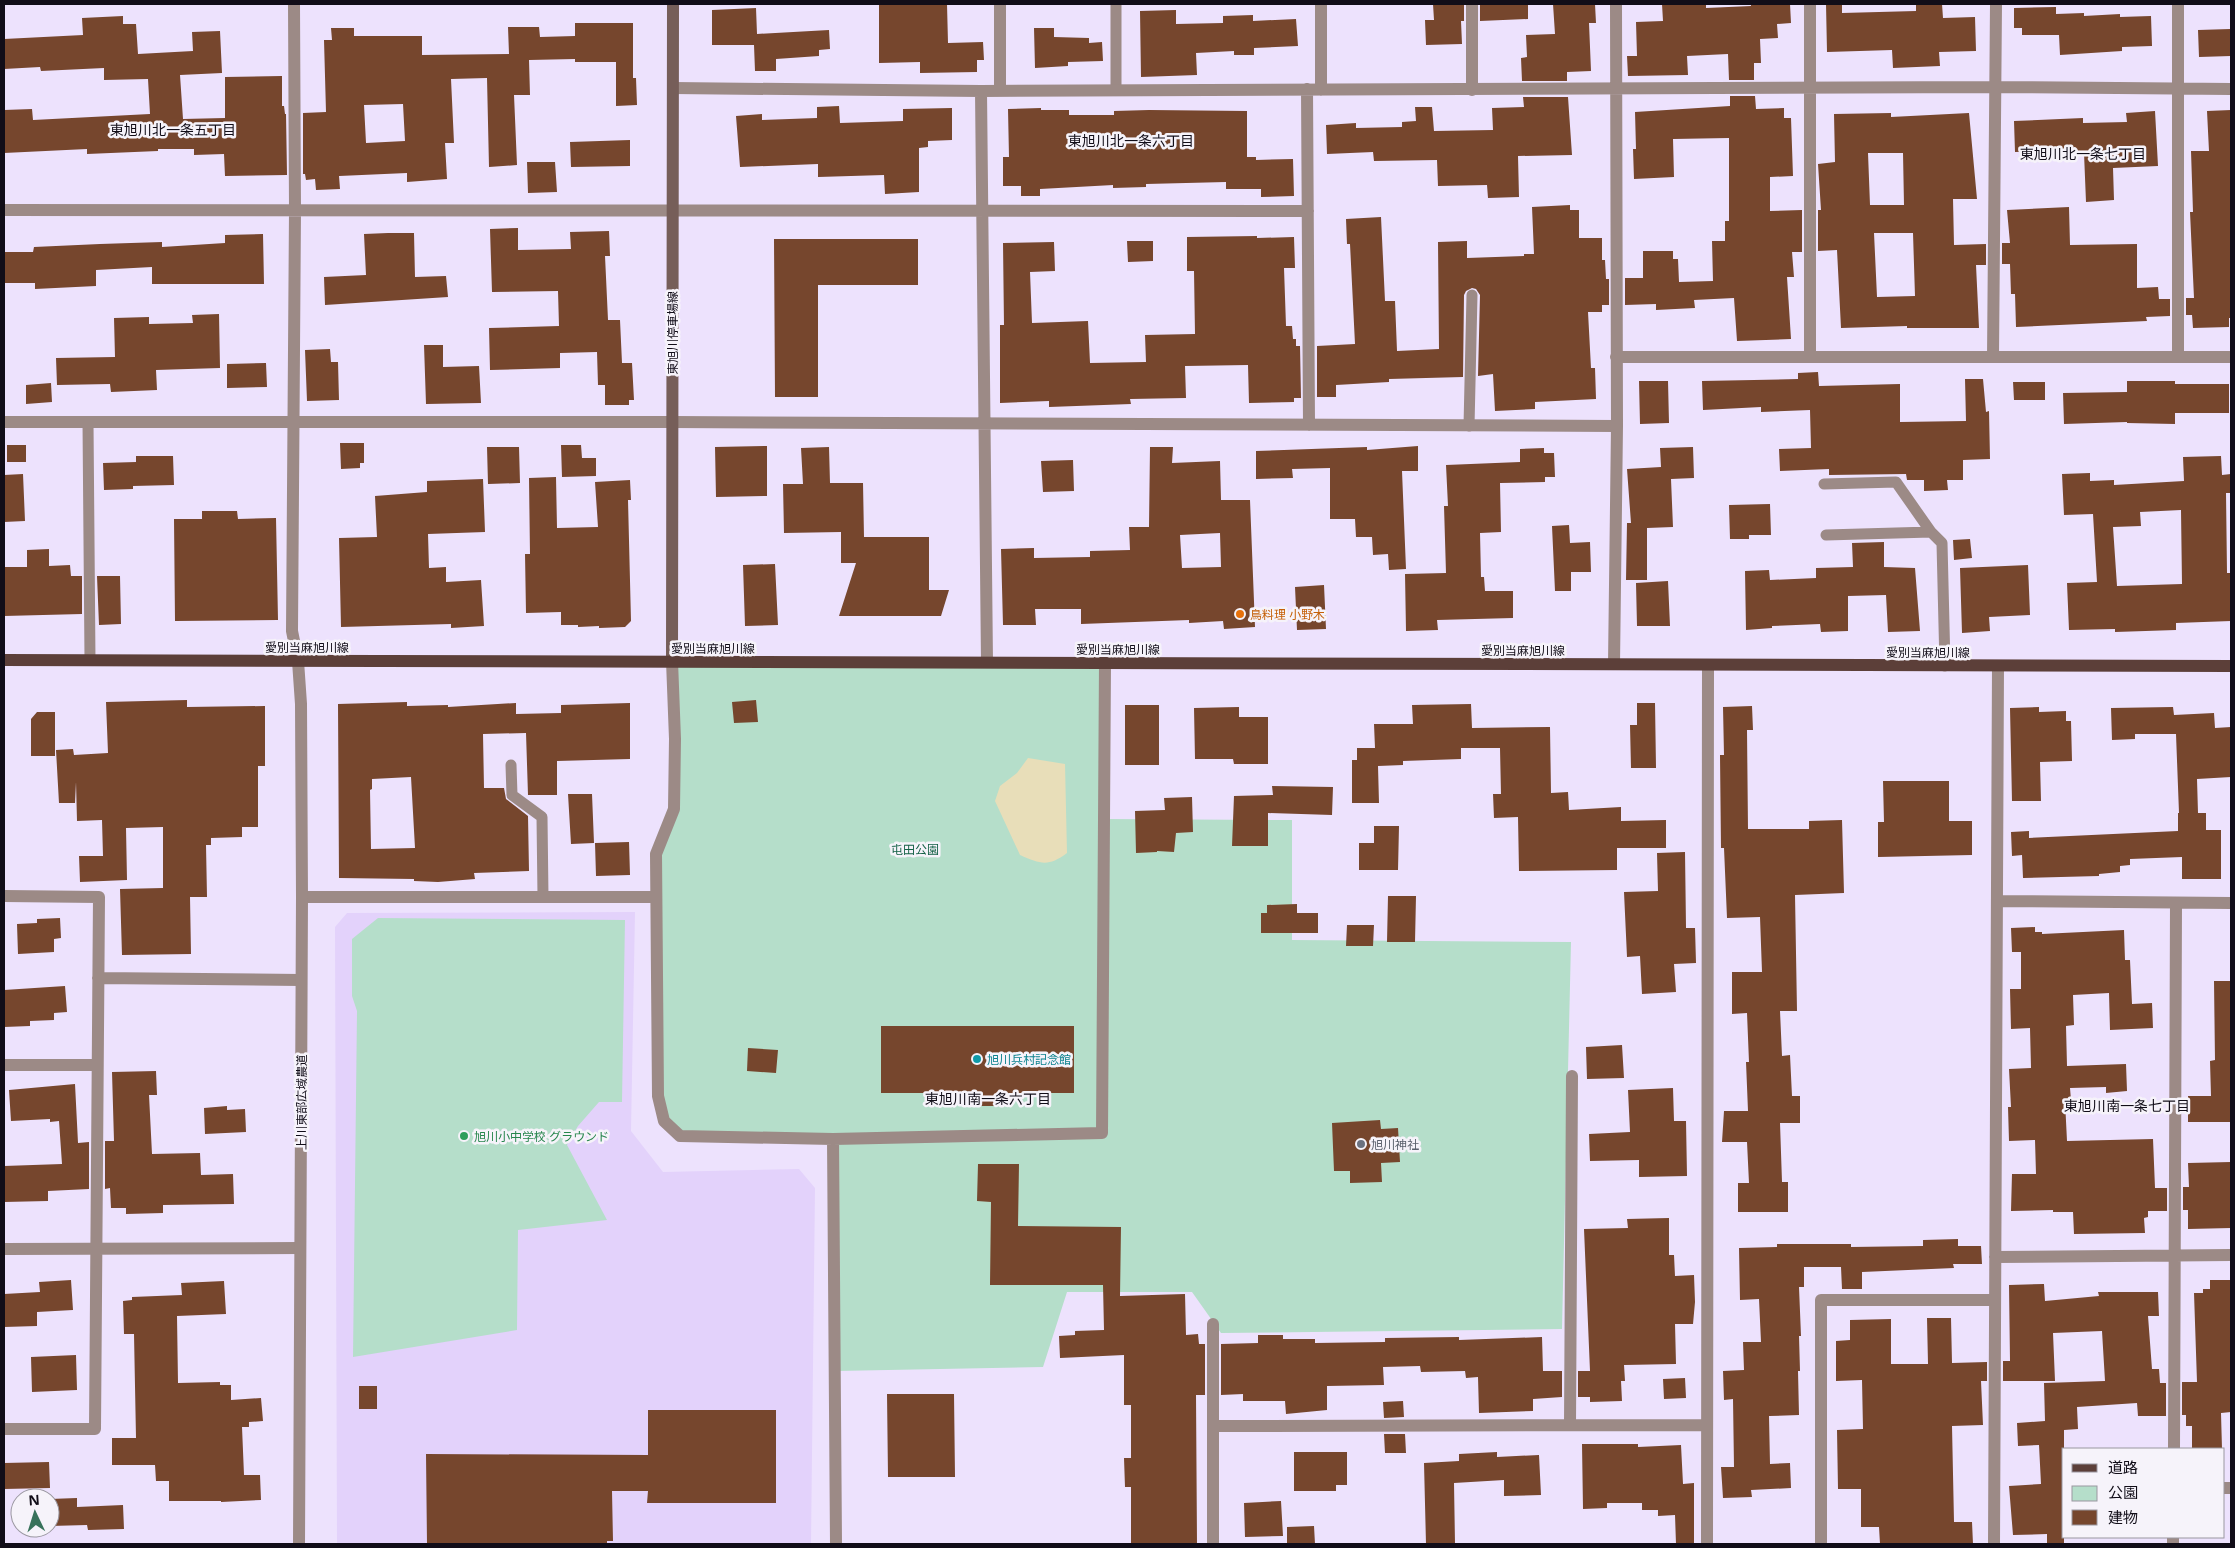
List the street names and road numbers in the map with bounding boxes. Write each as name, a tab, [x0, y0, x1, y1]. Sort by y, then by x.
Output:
street label: 東旭川停車場線	[664, 291, 681, 375]
street label: 愛別当麻旭川線	[265, 639, 349, 656]
street label: 愛別当麻旭川線	[671, 640, 755, 657]
street label: 愛別当麻旭川線	[1076, 641, 1160, 658]
street label: 愛別当麻旭川線	[1481, 642, 1565, 659]
street label: 愛別当麻旭川線	[1886, 644, 1970, 661]
street label: 上川東部広域農道	[293, 1054, 310, 1150]

